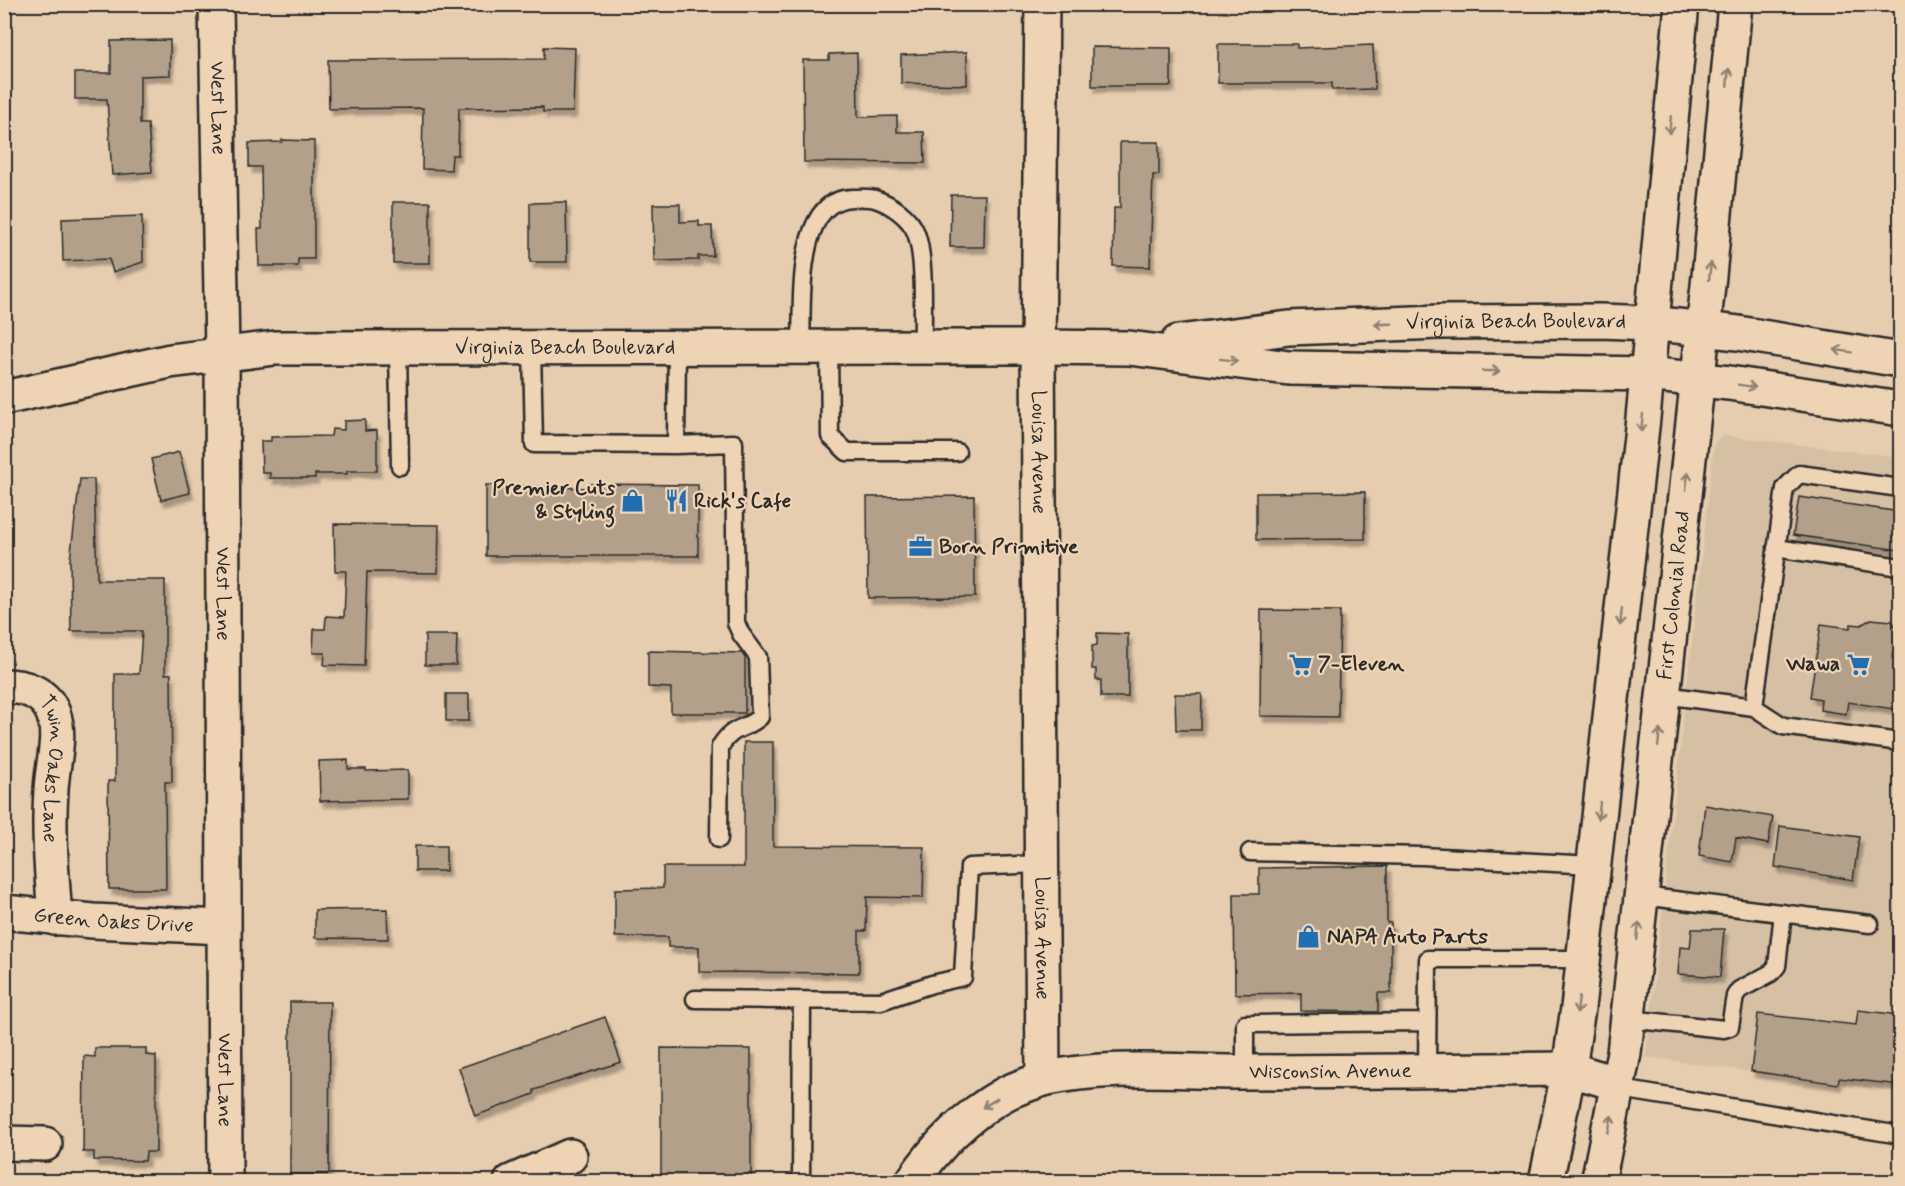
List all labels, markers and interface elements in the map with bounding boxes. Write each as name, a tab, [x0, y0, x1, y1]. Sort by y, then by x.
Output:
street label: West Lane	[203, 61, 233, 155]
one-way arrow	[1723, 67, 1734, 87]
one-way arrow	[1664, 115, 1675, 135]
one-way arrow	[1705, 261, 1716, 281]
street label: Virginia Beach Boulevard	[1405, 307, 1627, 337]
one-way arrow	[1374, 318, 1394, 330]
street label: Virginia Beach Boulevard	[455, 333, 675, 363]
one-way arrow	[1833, 345, 1853, 356]
one-way arrow	[1218, 355, 1238, 366]
one-way arrow	[1480, 365, 1500, 377]
one-way arrow	[1736, 380, 1756, 391]
street label: Louisa Avenue	[1024, 390, 1053, 514]
one-way arrow	[1636, 413, 1647, 433]
one-way arrow	[1682, 472, 1693, 491]
place label: Premier Cuts & Styling	[492, 474, 616, 528]
shop icon: Premier Cuts & Styling	[620, 487, 646, 513]
place label: Rick's Cafe	[694, 487, 791, 515]
restaurant icon: Rick's Cafe	[663, 488, 689, 514]
street label: First Colonial Road	[1651, 509, 1697, 681]
place label: Born Primitive	[939, 533, 1079, 561]
office icon: Born Primitive	[908, 534, 934, 560]
street label: West Lane	[209, 547, 237, 641]
one-way arrow	[1615, 607, 1626, 627]
place label: 7-Eleven	[1318, 650, 1405, 678]
place label: Wawa	[1785, 650, 1840, 678]
supermarket icon: 7-Eleven	[1287, 651, 1313, 677]
supermarket icon: Wawa	[1845, 651, 1871, 677]
street label: Twin Oaks Lane	[32, 689, 71, 843]
one-way arrow	[1654, 728, 1665, 748]
one-way arrow	[1594, 801, 1605, 820]
street label: Louisa Avenue	[1028, 876, 1056, 1000]
street label: Green Oaks Drive	[32, 901, 194, 940]
one-way arrow	[1633, 922, 1644, 942]
place label: NAPA Auto Parts	[1327, 923, 1488, 951]
shop icon: NAPA Auto Parts	[1296, 924, 1322, 950]
one-way arrow	[1573, 994, 1584, 1014]
street label: West Lane	[210, 1033, 239, 1127]
street label: Wisconsin Avenue	[1249, 1057, 1412, 1086]
one-way arrow	[982, 1098, 999, 1110]
one-way arrow	[1605, 1115, 1616, 1134]

